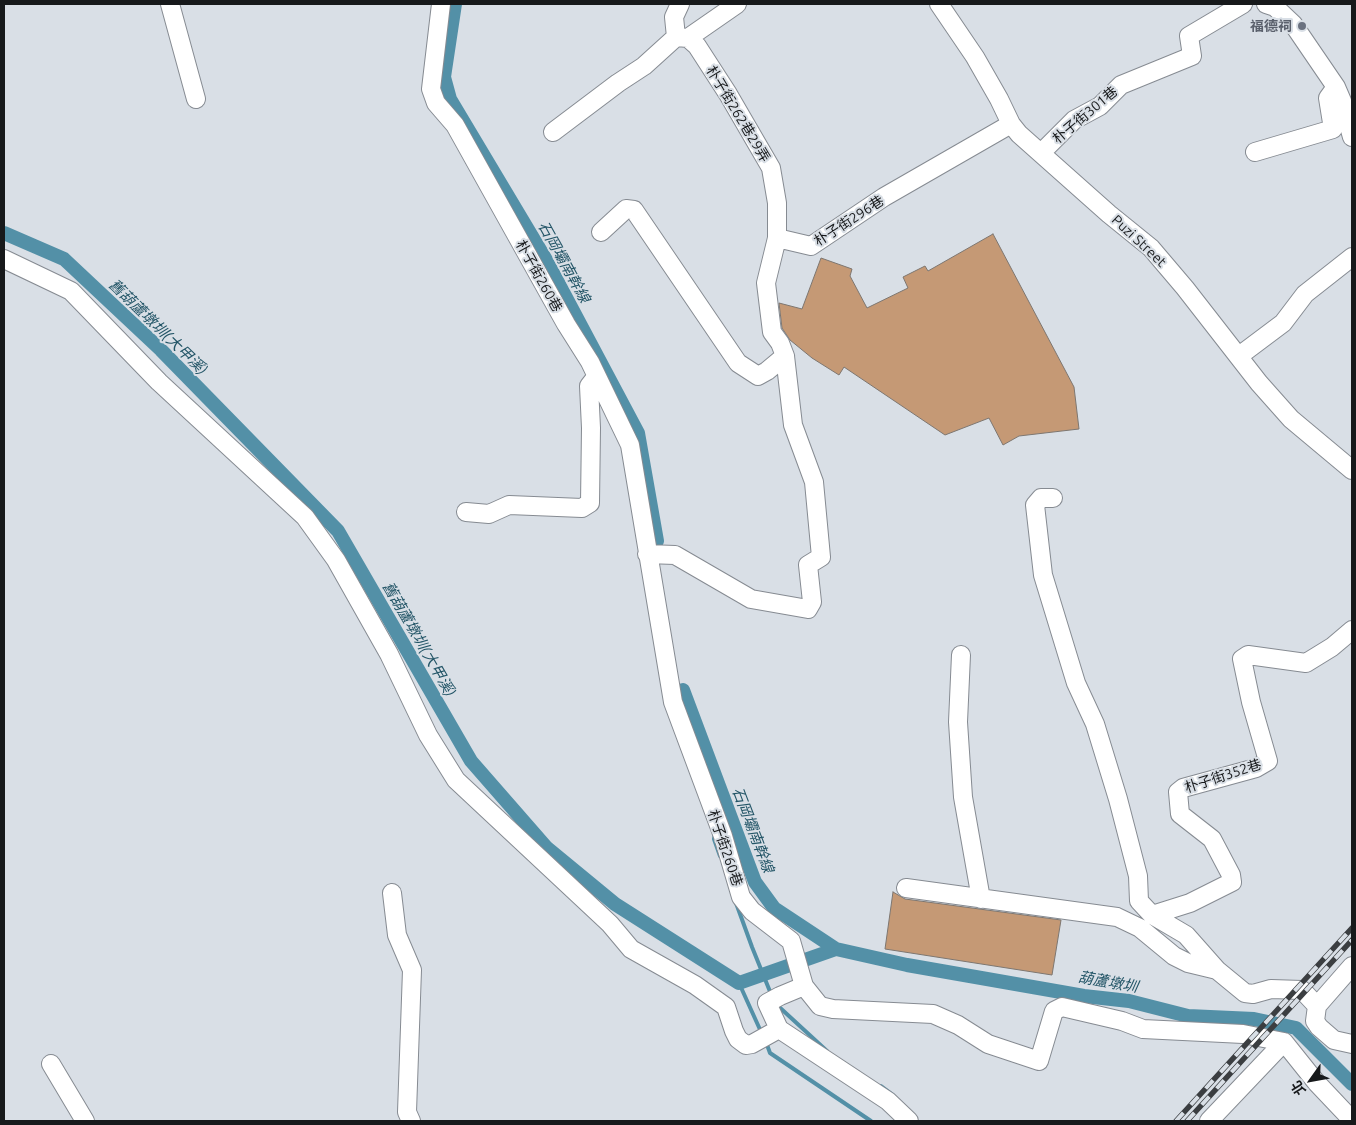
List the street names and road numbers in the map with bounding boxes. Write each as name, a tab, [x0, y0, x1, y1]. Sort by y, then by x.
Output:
street label: 朴子街262巷29弄	[703, 63, 773, 165]
street label: 朴子街301巷	[1049, 83, 1121, 147]
street label: 朴子街296巷	[811, 192, 887, 250]
street label: Puzi Street	[1108, 211, 1170, 271]
street label: 朴子街260巷	[512, 237, 566, 315]
street label: 朴子街352巷	[1183, 756, 1263, 796]
street label: 朴子街260巷	[704, 808, 746, 888]

